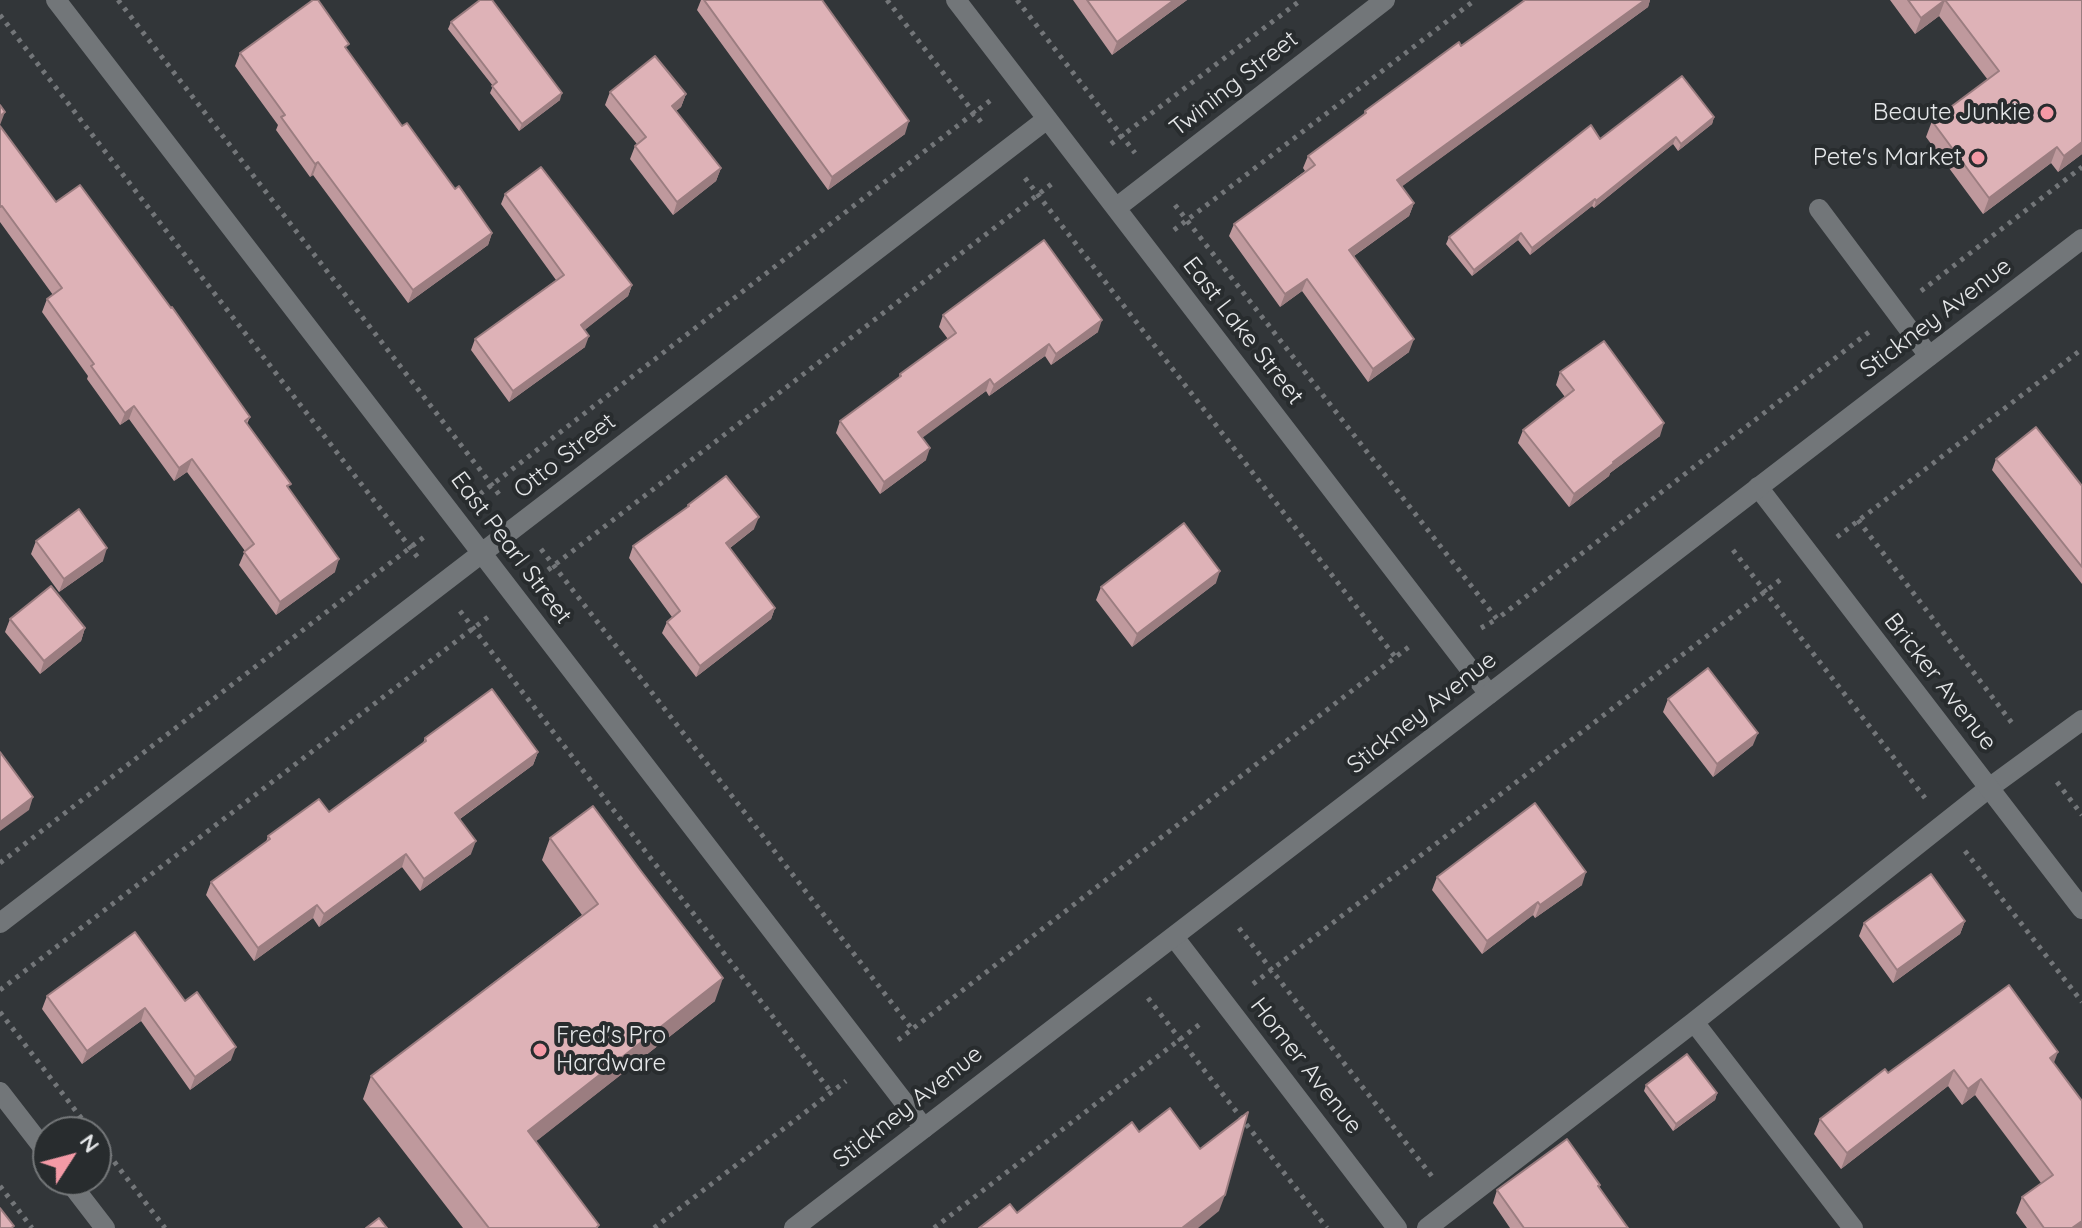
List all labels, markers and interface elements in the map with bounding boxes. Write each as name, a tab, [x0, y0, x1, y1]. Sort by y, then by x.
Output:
street label: Twining Street	[1164, 25, 1304, 143]
place label: Beaute Junkie	[1873, 99, 2031, 127]
marker: Beaute Junkie	[2038, 104, 2056, 122]
place label: Pete's Market	[1813, 144, 1962, 172]
marker: Pete's Market	[1969, 149, 1987, 167]
street label: East Lake Street	[1176, 251, 1310, 411]
street label: Stickney Avenue	[1855, 252, 2017, 384]
street label: Otto Street	[508, 407, 622, 505]
street label: East Pearl Street	[444, 466, 578, 630]
street label: Bricker Avenue	[1877, 608, 2003, 756]
street label: Stickney Avenue	[1342, 646, 1502, 780]
street label: Homer Avenue	[1244, 992, 1368, 1140]
place label: Fred's Pro Hardware	[556, 1022, 666, 1078]
street label: Stickney Avenue	[828, 1040, 988, 1174]
marker: Fred's Pro Hardware	[531, 1041, 549, 1059]
north arrow	[32, 1116, 112, 1196]
text: N	[74, 1128, 106, 1158]

